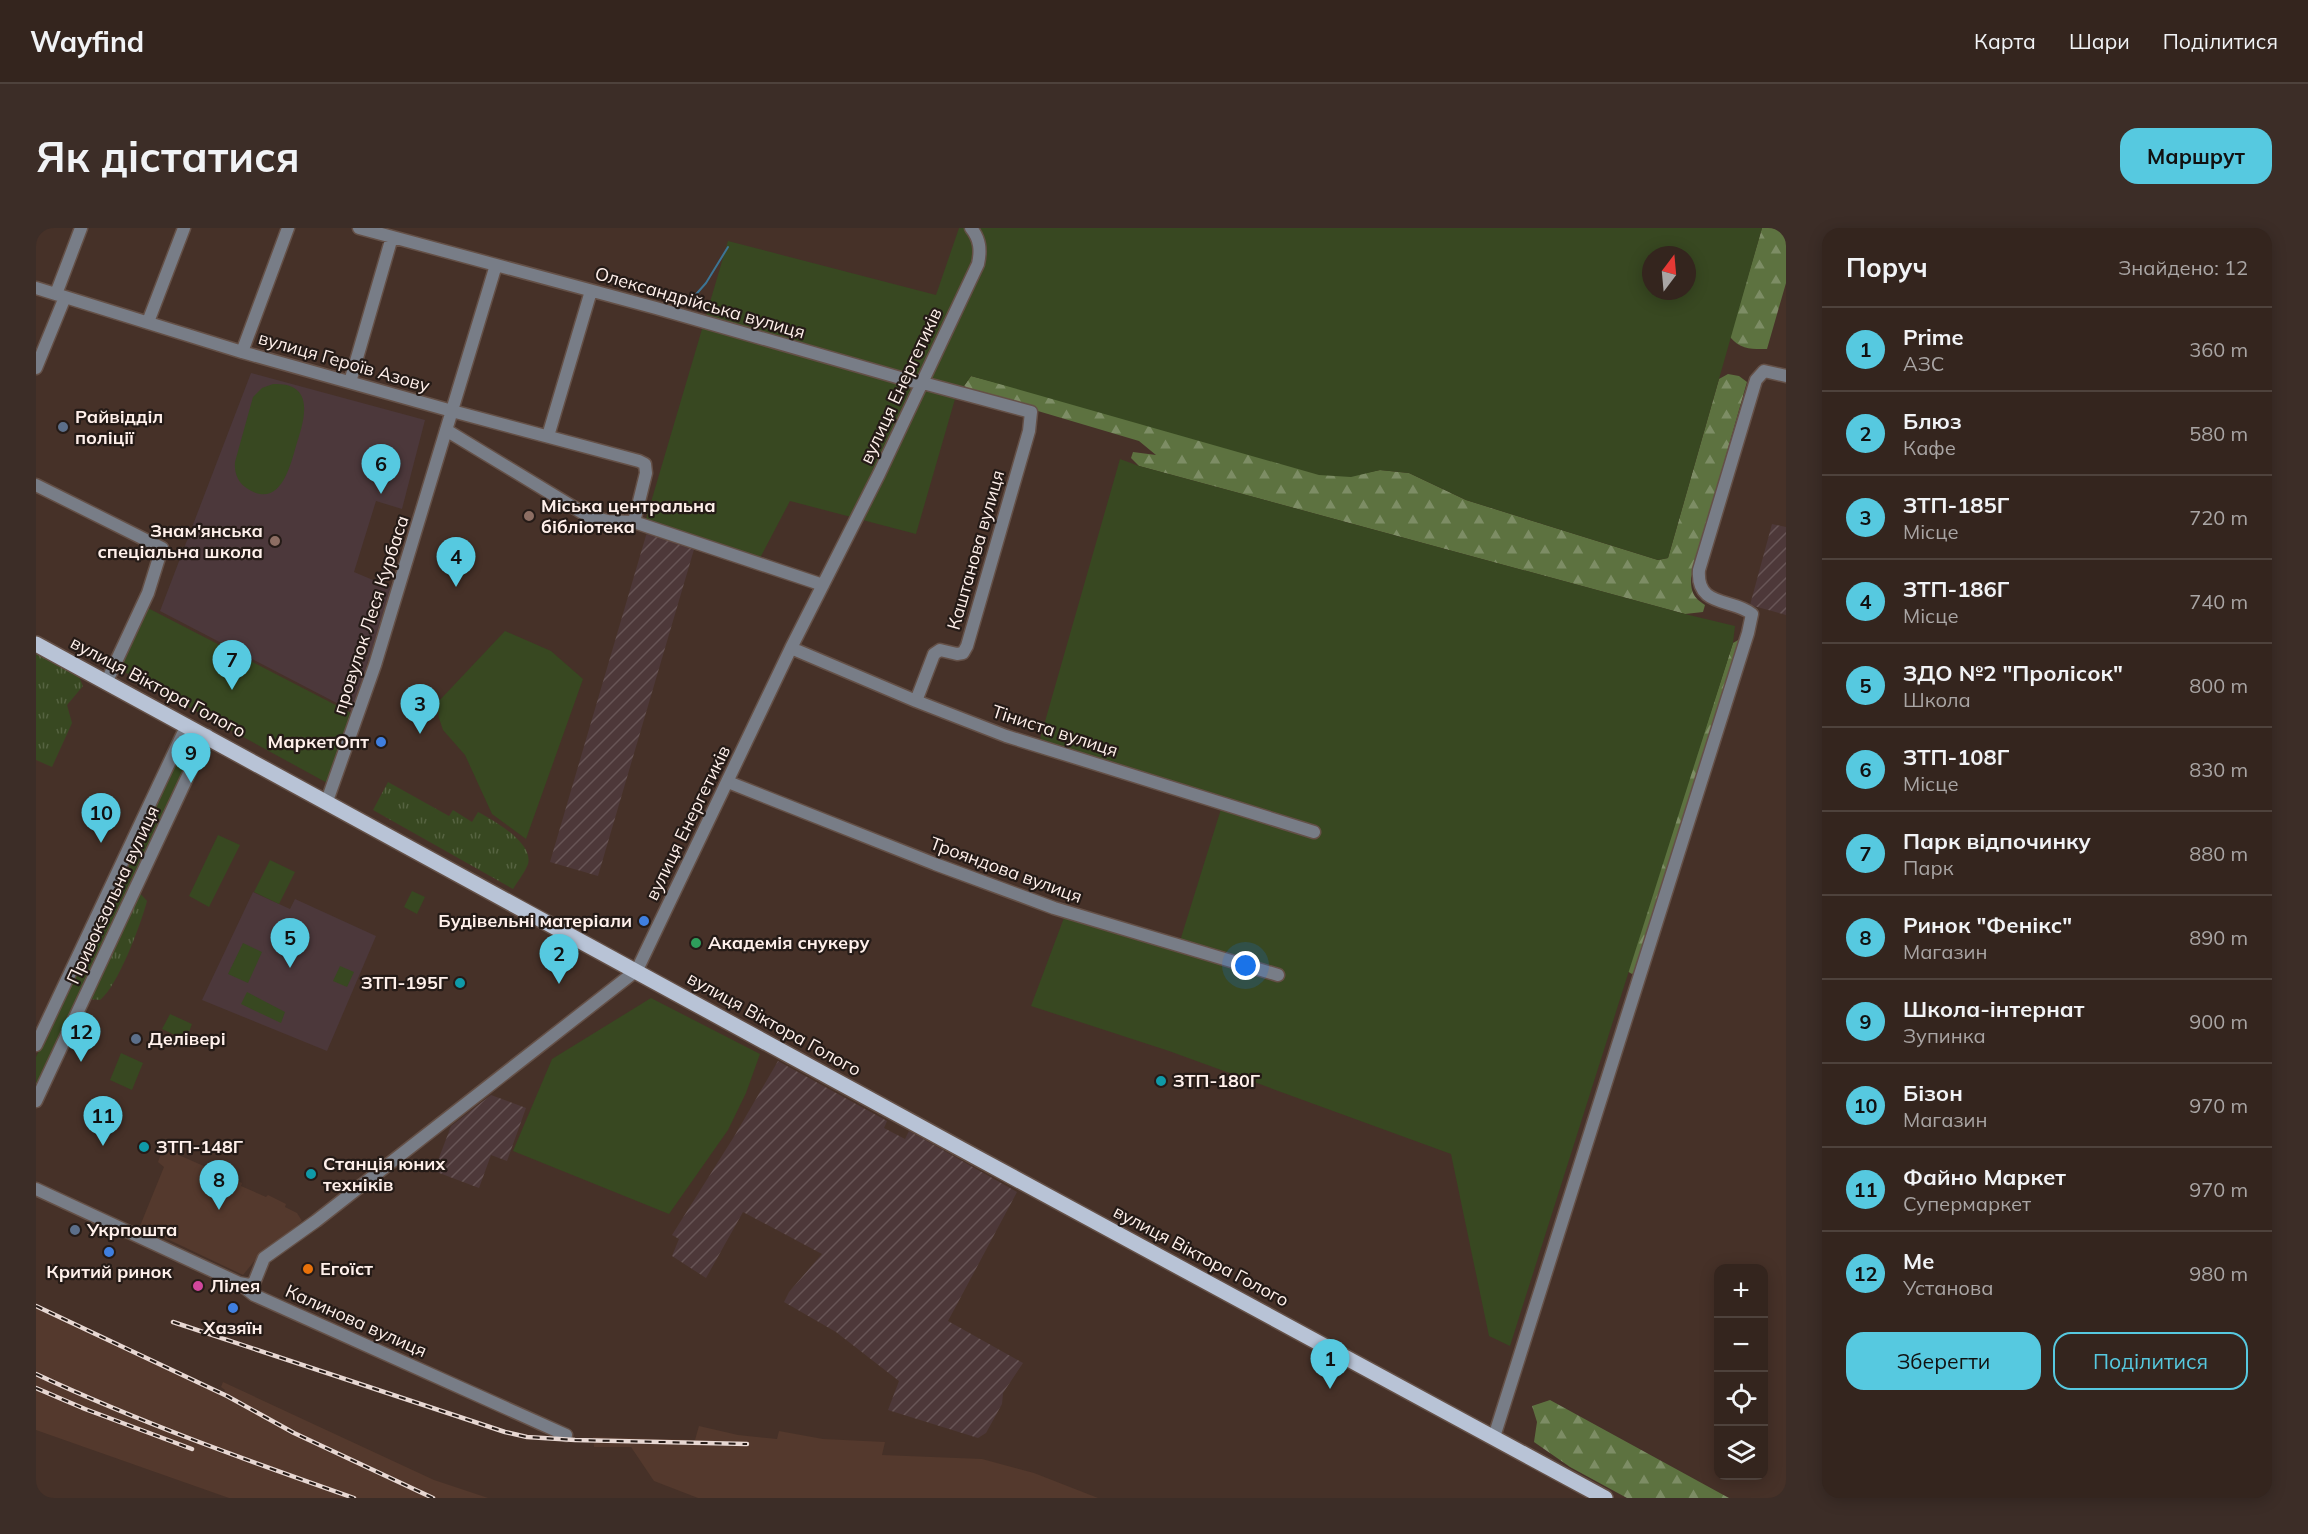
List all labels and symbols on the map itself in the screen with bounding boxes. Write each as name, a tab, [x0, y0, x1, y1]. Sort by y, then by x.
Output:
north arrow	[1642, 246, 1696, 300]
street label: Олександрійська вулиця	[592, 261, 808, 344]
street label: вулиця Енергетиків	[854, 304, 947, 467]
street label: вулиця Героїв Азову	[256, 326, 433, 397]
place label: Райвідділ поліції	[75, 405, 163, 449]
marker: Райвідділ поліції	[56, 420, 70, 434]
pin: 6	[362, 444, 400, 494]
street label: Каштанова вулиця	[942, 467, 1009, 632]
place label: Міська центральна бібліотека	[541, 494, 716, 538]
marker: Міська центральна бібліотека	[522, 509, 536, 523]
street label: провулок Леся Курбаса	[327, 512, 414, 717]
place label: Знам'янська спеціальна школа	[97, 519, 263, 563]
marker: Знам'янська спеціальна школа	[268, 534, 282, 548]
pin: 4	[436, 538, 476, 587]
street label: вулиця Віктора Голого	[67, 631, 250, 743]
pin: 7	[212, 640, 252, 690]
pin: 3	[400, 684, 440, 734]
street label: Тіниста вулиця	[989, 699, 1121, 762]
place label: МаркетОпт	[267, 730, 369, 753]
pin: 9	[172, 734, 210, 783]
marker: МаркетОпт	[374, 735, 388, 749]
street label: вулиця Енергетиків	[640, 742, 735, 904]
pin: 10	[82, 794, 120, 843]
street label: Привокзальна вулиця	[61, 802, 164, 988]
street label: Трояндова вулиця	[927, 831, 1085, 908]
place label: Будівельні матеріали	[438, 909, 632, 932]
marker: Будівельні матеріали	[637, 914, 651, 928]
pin: 5	[270, 918, 310, 968]
place label: Академія снукеру	[708, 931, 870, 954]
pin: 2	[540, 934, 578, 984]
marker: Академія снукеру	[689, 936, 703, 950]
your location	[1231, 951, 1260, 980]
street label: вулиця Віктора Голого	[683, 966, 865, 1081]
place label: ЗТП-195Г	[361, 971, 449, 994]
marker: ЗТП-195Г	[453, 976, 467, 990]
pin: 12	[62, 1012, 100, 1062]
place label: Делівері	[148, 1027, 226, 1050]
marker: Делівері	[129, 1032, 143, 1046]
place label: ЗТП-180Г	[1173, 1069, 1261, 1092]
marker: ЗТП-180Г	[1154, 1074, 1168, 1088]
pin: 11	[84, 1096, 122, 1146]
place label: ЗТП-148Г	[156, 1135, 244, 1158]
marker: ЗТП-148Г	[137, 1140, 151, 1154]
place label: Станція юних техніків	[323, 1152, 446, 1196]
pin: 8	[200, 1160, 238, 1210]
marker: Станція юних техніків	[304, 1167, 318, 1181]
street label: вулиця Віктора Голого	[1110, 1200, 1293, 1312]
place label: Укрпошта	[86, 1218, 177, 1241]
marker: Укрпошта	[68, 1223, 82, 1237]
marker: Критий ринок	[102, 1245, 116, 1259]
place label: Егоїст	[320, 1257, 373, 1280]
place label: Критий ринок	[46, 1260, 172, 1283]
marker: Егоїст	[301, 1262, 315, 1276]
place label: Лілея	[210, 1274, 260, 1297]
marker: Лілея	[191, 1279, 205, 1293]
street label: Калинова вулиця	[282, 1279, 431, 1362]
marker: Хазяїн	[226, 1301, 240, 1315]
place label: Хазяїн	[202, 1316, 263, 1339]
pin: 1	[1310, 1340, 1350, 1389]

